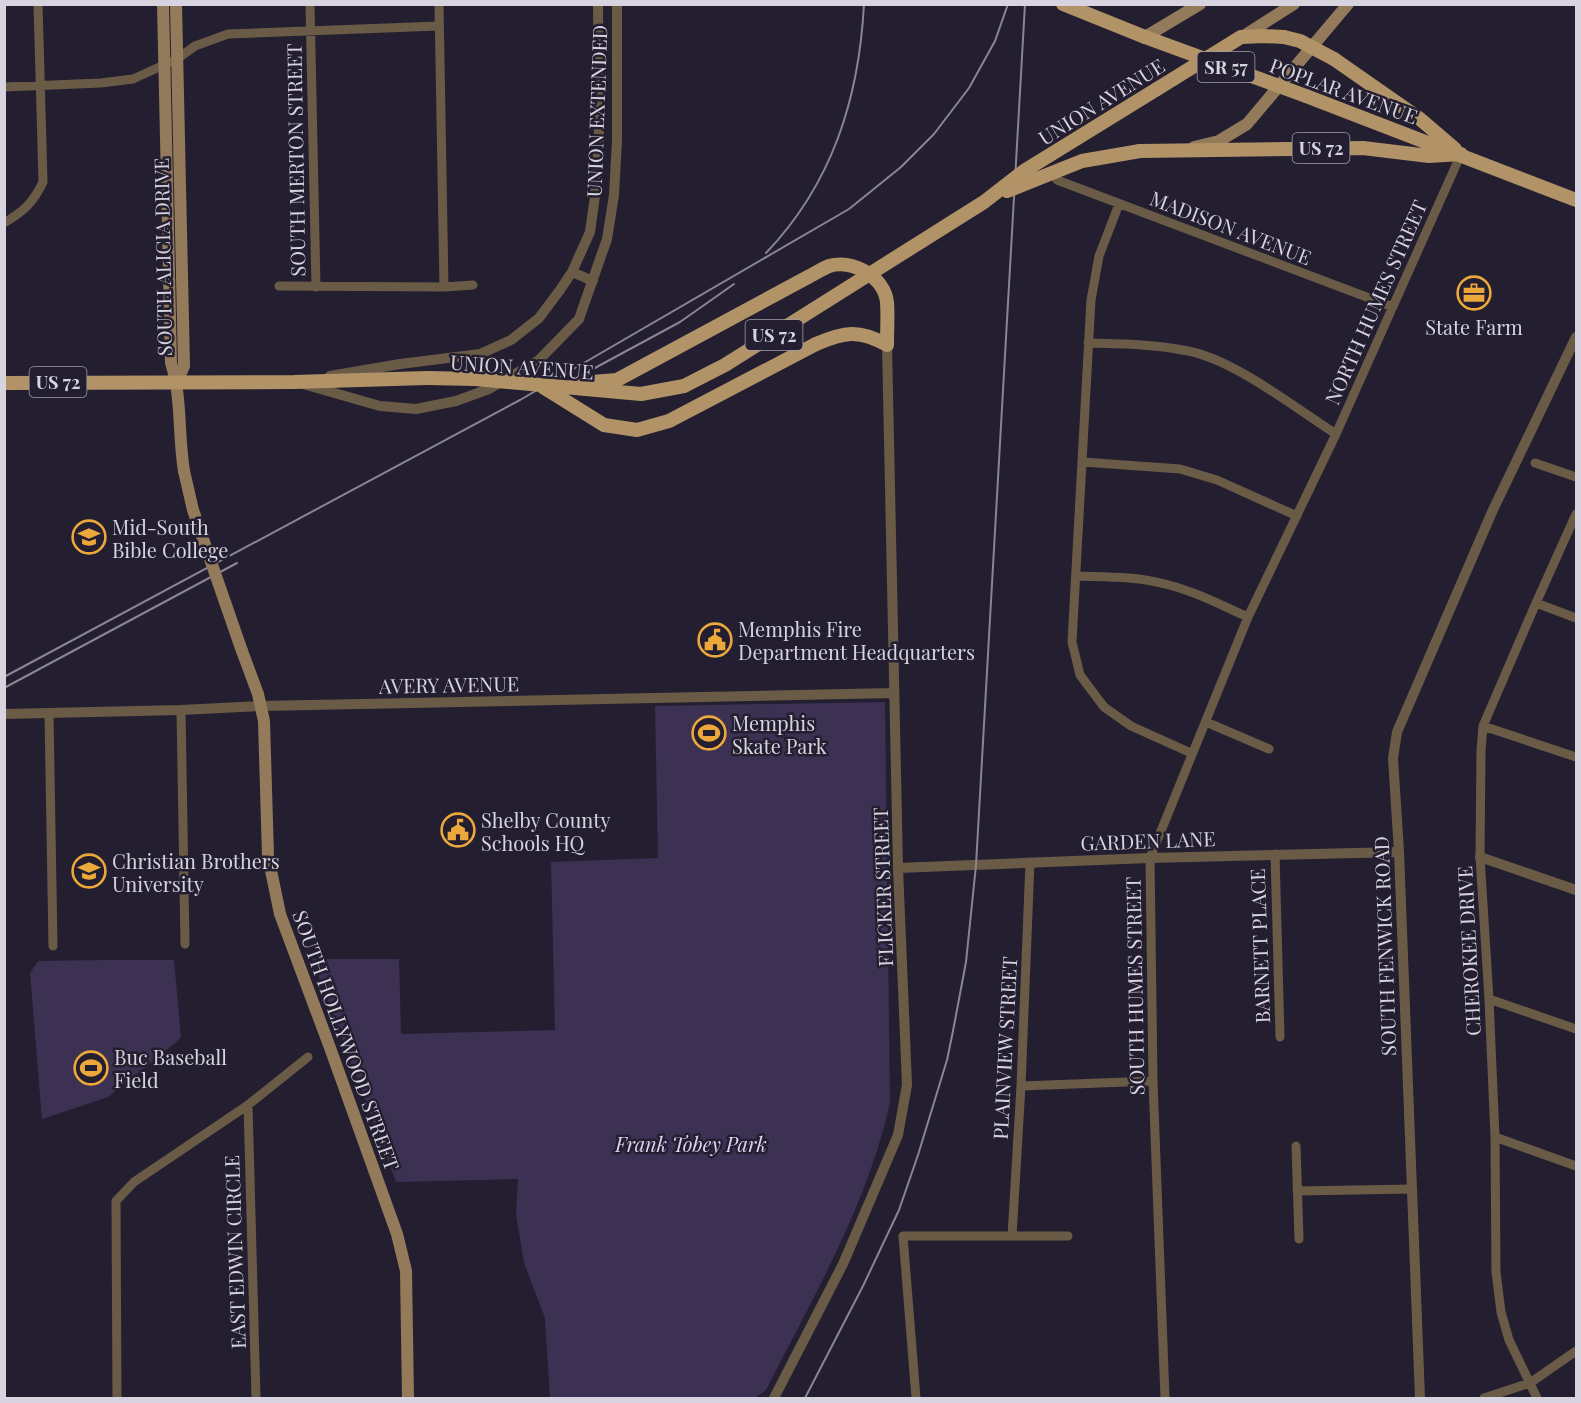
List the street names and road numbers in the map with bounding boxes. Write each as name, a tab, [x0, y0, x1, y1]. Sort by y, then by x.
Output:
street label: UNION EXTENDED	[579, 24, 613, 198]
street label: SOUTH MERTON STREET	[279, 43, 311, 277]
street label: UNION AVENUE	[1033, 51, 1169, 151]
street label: POPLAR AVENUE	[1266, 51, 1422, 129]
road number: SR 57	[1198, 52, 1254, 82]
road number: US 72	[1292, 133, 1350, 163]
street label: SOUTH ALICIA DRIVE	[147, 158, 177, 356]
street label: MADISON AVENUE	[1146, 184, 1316, 270]
street label: NORTH HUMES STREET	[1318, 196, 1432, 408]
road number: US 72	[746, 320, 802, 350]
street label: UNION AVENUE	[449, 348, 595, 384]
road number: US 72	[29, 367, 86, 397]
street label: AVERY AVENUE	[378, 669, 519, 699]
street label: FLICKER STREET	[866, 807, 898, 967]
street label: GARDEN LANE	[1080, 824, 1216, 856]
street label: SOUTH FENWICK ROAD	[1367, 836, 1401, 1056]
street label: CHEROKEE DRIVE	[1450, 865, 1486, 1037]
street label: BARNETT PLACE	[1243, 868, 1275, 1024]
street label: SOUTH HUMES STREET	[1119, 876, 1149, 1096]
street label: SOUTH HOLLYWOOD STREET	[287, 906, 407, 1174]
street label: PLAINVIEW STREET	[986, 956, 1022, 1140]
street label: EAST EDWIN CIRCLE	[217, 1155, 251, 1349]

